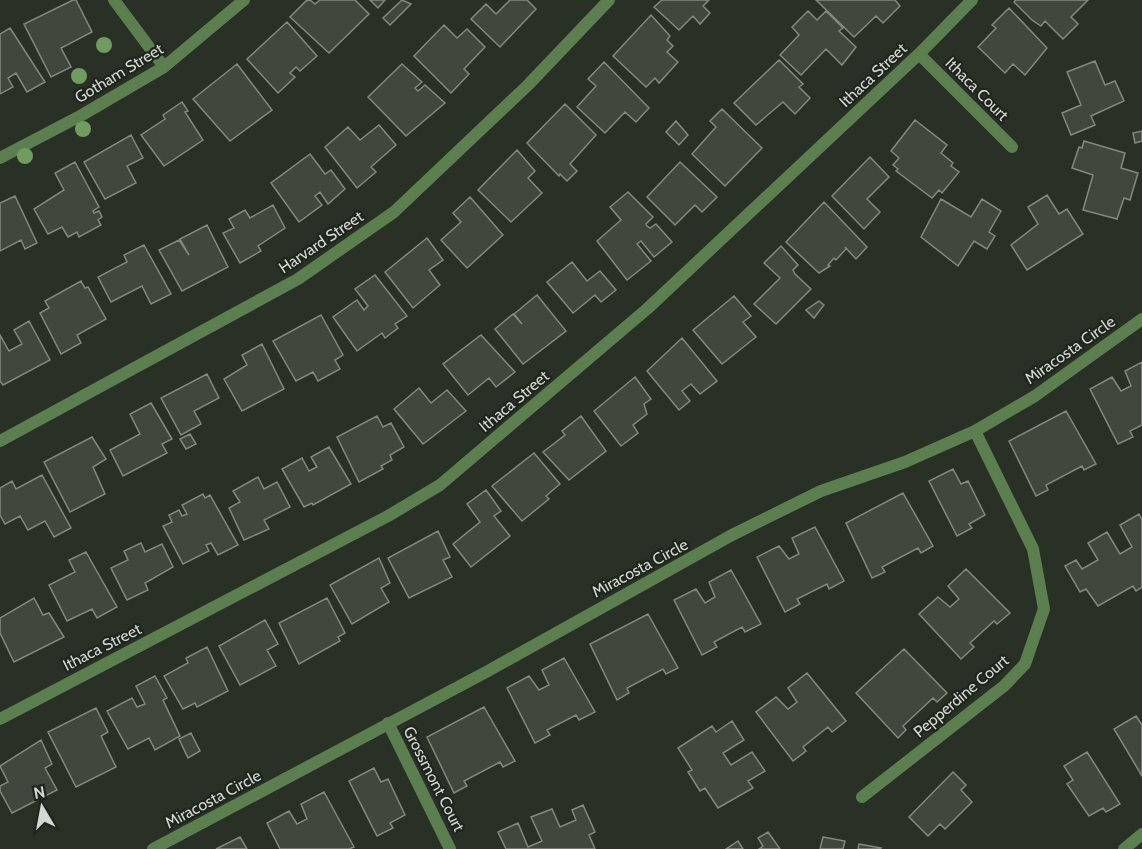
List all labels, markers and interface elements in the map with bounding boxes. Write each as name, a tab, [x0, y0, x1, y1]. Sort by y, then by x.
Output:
street label: Gotham Street	[71, 39, 167, 107]
street label: Ithaca Street	[835, 39, 911, 111]
street label: Ithaca Court	[941, 53, 1013, 125]
street label: Harvard Street	[275, 206, 367, 277]
street label: Miracosta Circle	[1021, 312, 1119, 388]
street label: Ithaca Street	[475, 366, 553, 436]
street label: Miracosta Circle	[589, 535, 691, 601]
street label: Ithaca Street	[60, 619, 145, 675]
street label: Pepperdine Court	[910, 650, 1013, 741]
street label: Grossmont Court	[399, 723, 469, 835]
street label: Miracosta Circle	[162, 766, 264, 832]
north arrow	[12, 777, 72, 837]
text: N	[32, 782, 47, 803]

